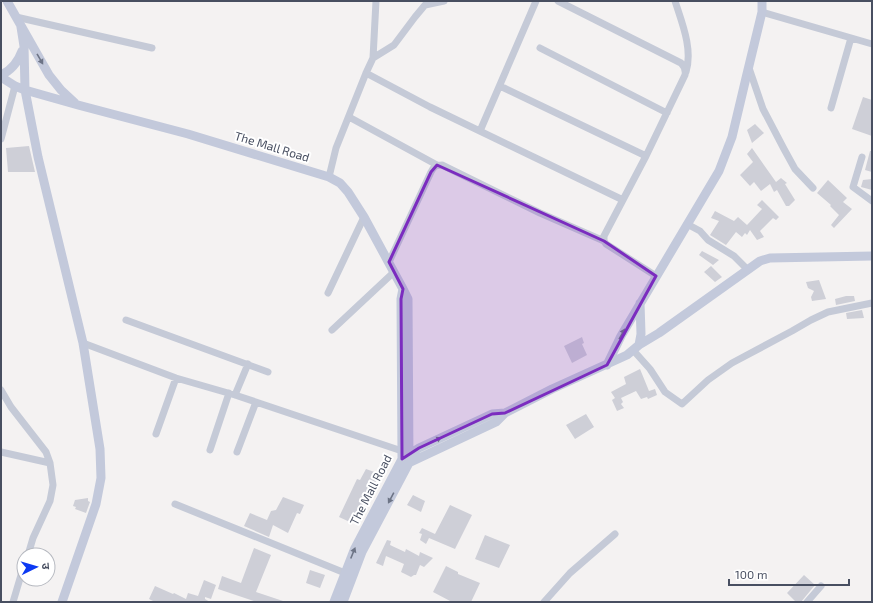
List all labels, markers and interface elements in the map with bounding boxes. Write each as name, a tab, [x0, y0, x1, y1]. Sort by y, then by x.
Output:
one-way arrow	[36, 53, 43, 65]
street label: The Mall Road	[233, 128, 311, 164]
one-way arrow	[619, 328, 626, 339]
one-way arrow	[431, 437, 442, 443]
street label: The Mall Road	[346, 452, 394, 527]
one-way arrow	[388, 492, 394, 503]
north arrow	[16, 547, 56, 587]
one-way arrow	[350, 547, 356, 558]
scale bar	[729, 561, 849, 587]
text: उ	[40, 562, 53, 570]
text: 100 m	[735, 567, 767, 581]

